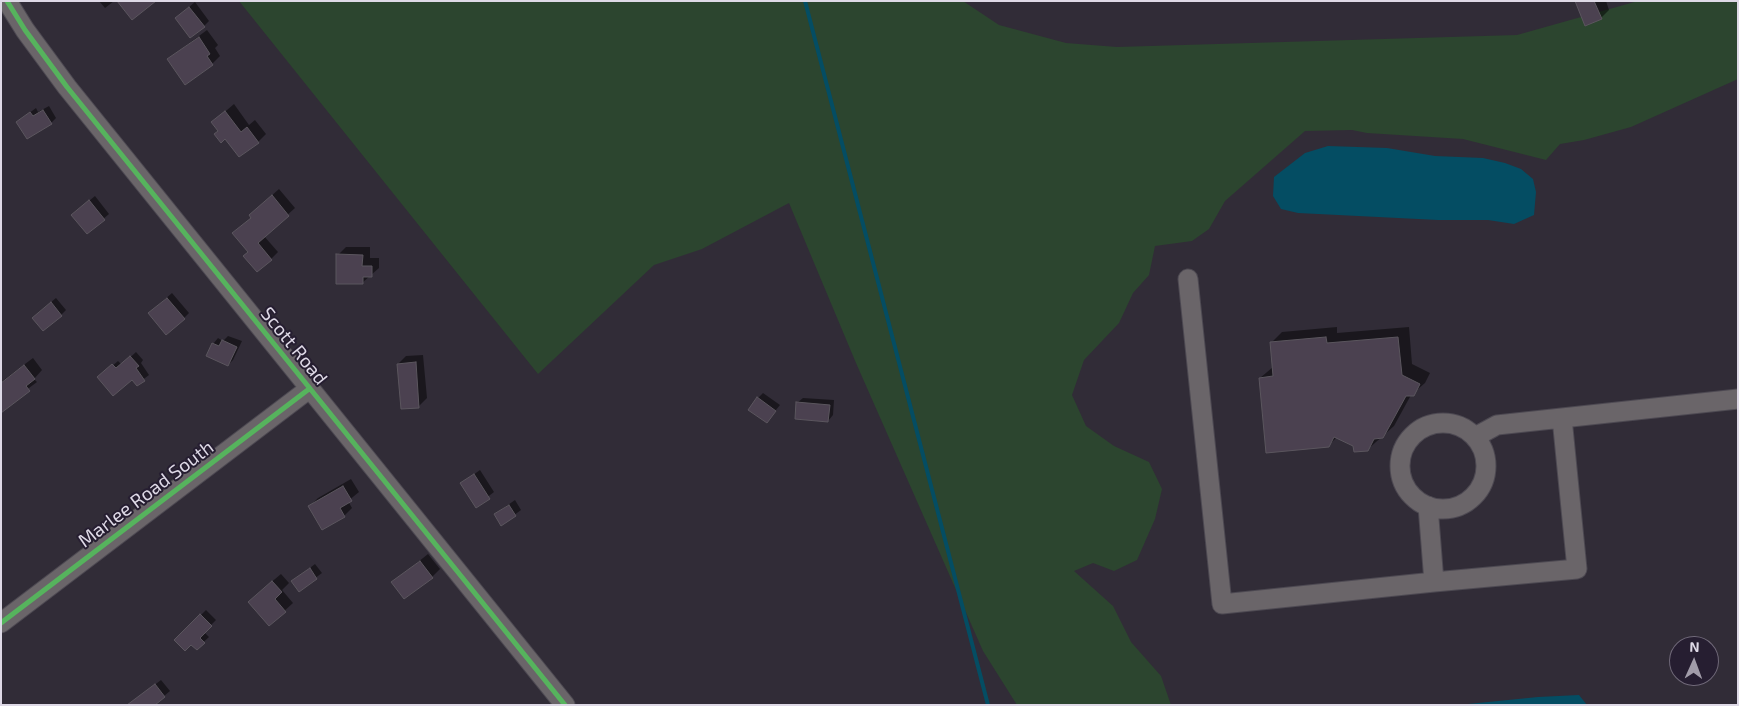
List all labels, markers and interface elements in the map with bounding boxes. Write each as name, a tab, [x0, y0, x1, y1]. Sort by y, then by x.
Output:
street label: Scott Road	[256, 303, 332, 389]
street label: Marlee Road South	[74, 436, 218, 552]
north arrow	[1669, 636, 1719, 686]
text: N	[1689, 638, 1700, 655]

